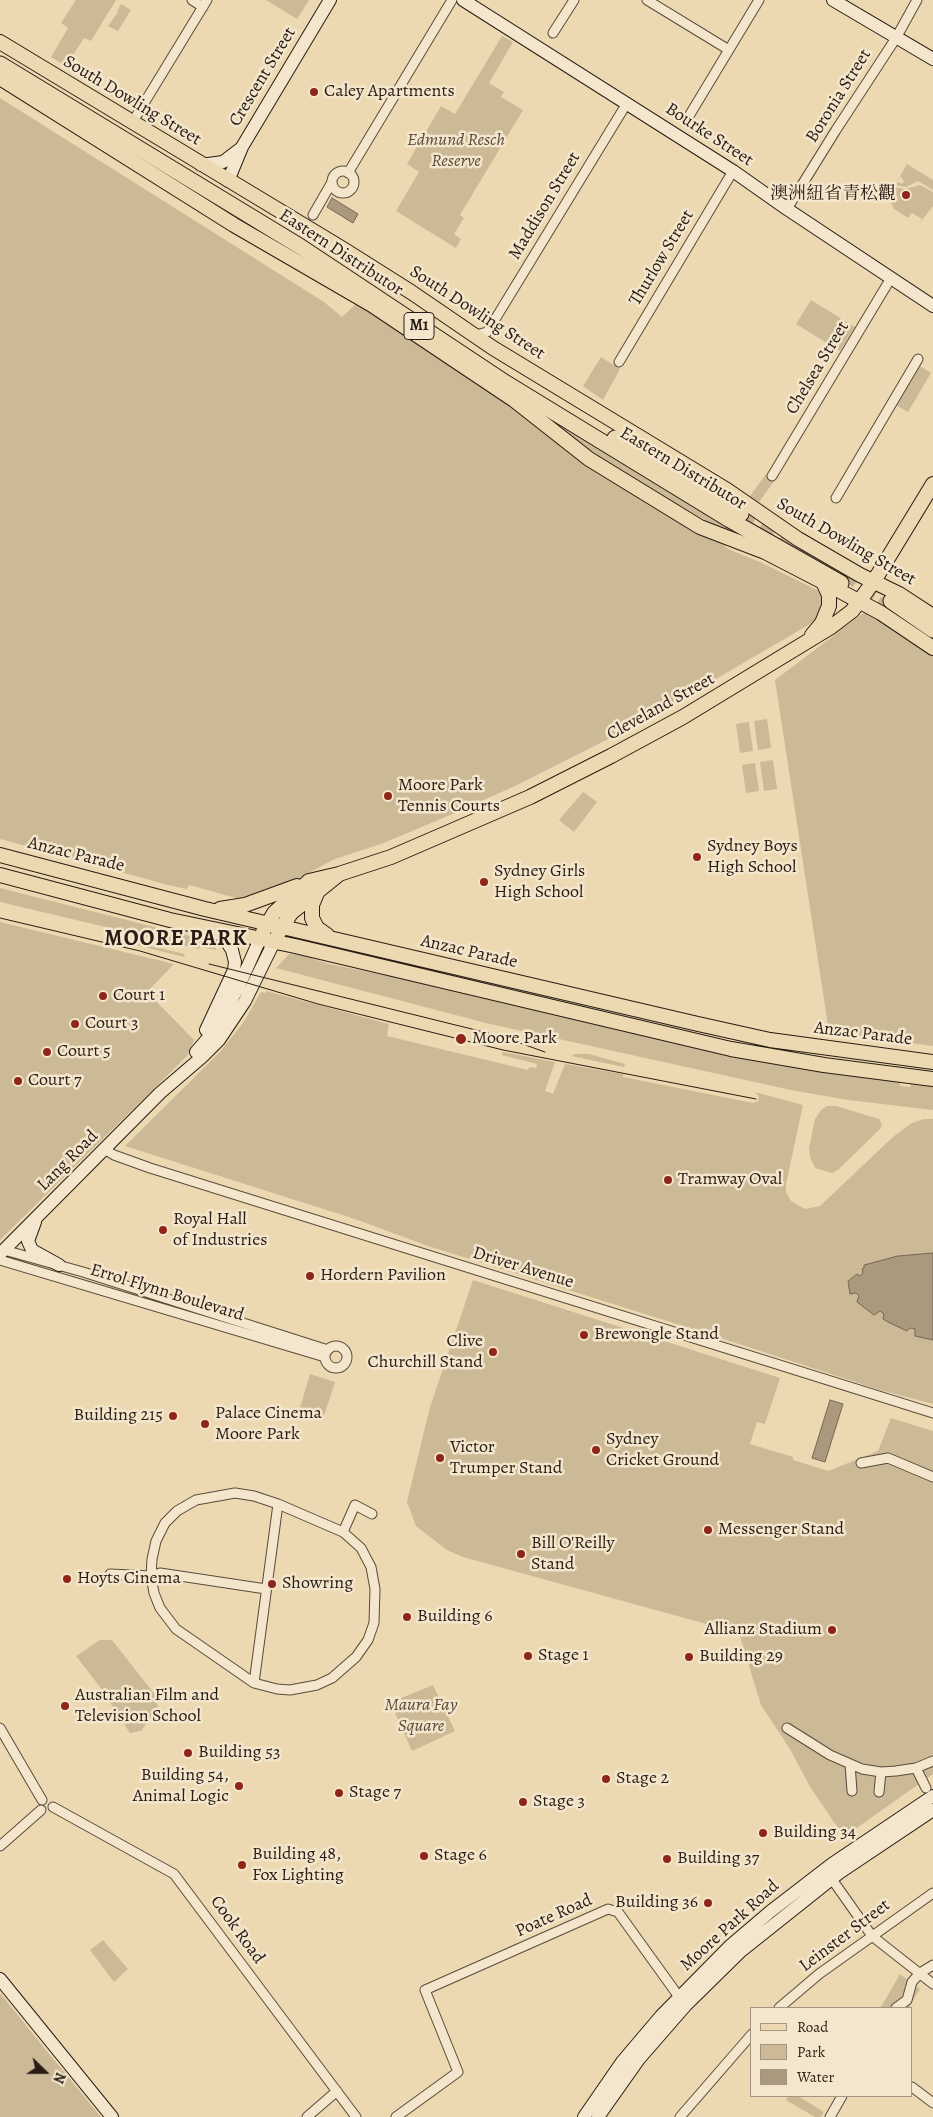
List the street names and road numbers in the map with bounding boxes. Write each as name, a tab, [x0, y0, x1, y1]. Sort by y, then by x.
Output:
street label: Crescent Street	[225, 23, 301, 131]
street label: Boronia Street	[802, 45, 876, 147]
street label: South Dowling Street	[59, 51, 205, 151]
street label: Bourke Street	[661, 99, 757, 171]
street label: Maddison Street	[504, 148, 586, 264]
street label: Eastern Distributor	[275, 205, 407, 301]
street label: Thurlow Street	[625, 206, 699, 310]
street label: South Dowling Street	[405, 261, 549, 365]
road number: M1	[404, 312, 434, 340]
street label: Chelsea Street	[782, 318, 854, 418]
street label: Eastern Distributor	[616, 423, 750, 515]
street label: South Dowling Street	[773, 493, 919, 591]
street label: Cleveland Street	[603, 669, 719, 745]
street label: Anzac Parade	[26, 833, 126, 877]
street label: Anzac Parade	[419, 930, 519, 974]
street label: Anzac Parade	[813, 1017, 913, 1051]
street label: Lang Road	[33, 1126, 103, 1196]
street label: Driver Avenue	[470, 1242, 576, 1294]
street label: Errol Flynn Boulevard	[87, 1259, 247, 1327]
street label: Moore Park Road	[676, 1876, 784, 1976]
street label: Poate Road	[512, 1890, 596, 1942]
street label: Cook Road	[205, 1892, 269, 1968]
street label: Leinster Street	[795, 1895, 895, 1977]

